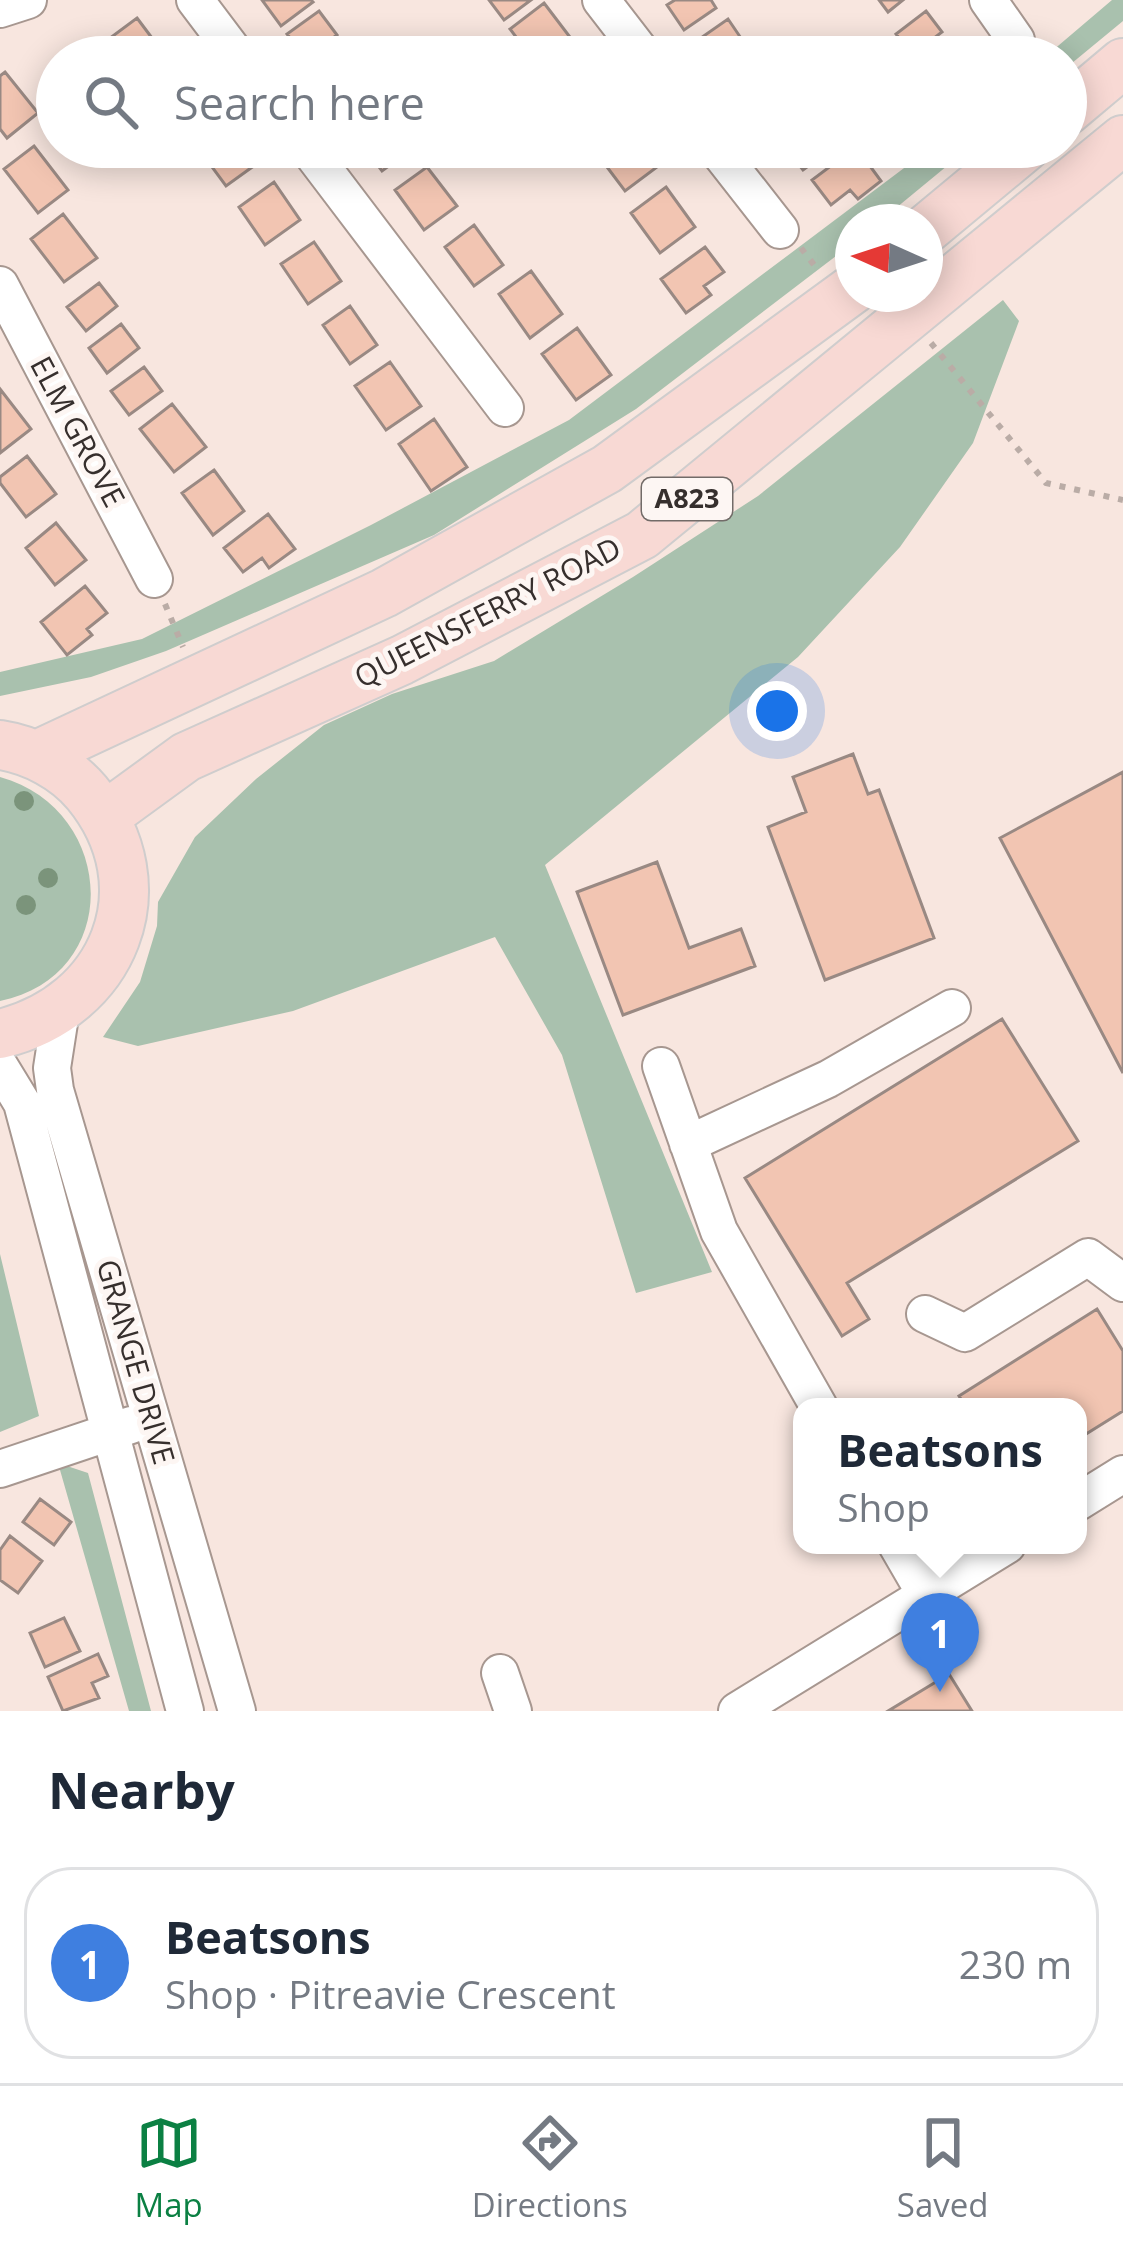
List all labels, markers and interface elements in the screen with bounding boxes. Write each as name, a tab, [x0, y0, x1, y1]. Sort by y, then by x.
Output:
search box	[36, 36, 1087, 168]
icon: search	[78, 69, 144, 135]
text: Search here	[174, 72, 425, 133]
north arrow	[835, 204, 943, 312]
street label: ELM GROVE	[21, 349, 135, 514]
road number: A823	[642, 478, 732, 520]
street label: QUEENSFERRY ROAD	[347, 527, 628, 697]
your location	[747, 681, 807, 741]
street label: GRANGE DRIVE	[88, 1254, 185, 1469]
popup	[793, 1398, 1087, 1554]
text: Beatsons	[837, 1419, 1043, 1480]
text: Shop	[837, 1480, 930, 1533]
pin: 1	[901, 1593, 979, 1692]
text: Nearby	[48, 1754, 235, 1824]
text: Beatsons	[165, 1906, 371, 1967]
text: 1	[79, 1937, 101, 1990]
text: 230 m	[959, 1937, 1072, 1990]
text: Shop · Pitreavie Crescent	[165, 1967, 616, 2020]
tab: Map	[135, 2110, 203, 2227]
tab: Directions	[472, 2110, 628, 2227]
tab: Saved	[897, 2110, 988, 2227]

